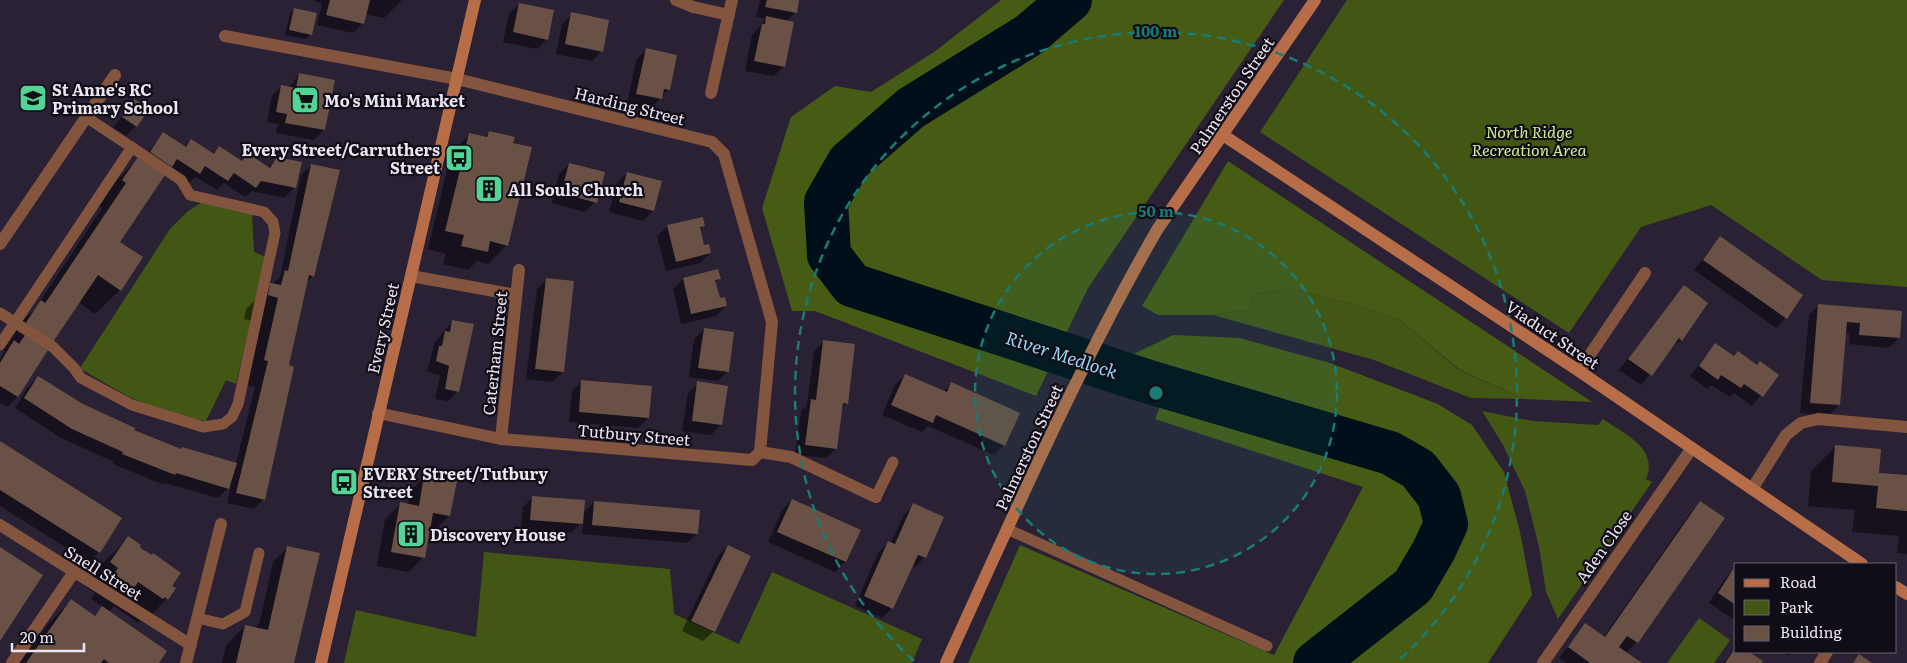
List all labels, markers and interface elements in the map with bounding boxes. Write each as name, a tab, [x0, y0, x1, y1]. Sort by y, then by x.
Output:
text: 100 m	[1135, 19, 1177, 42]
street label: Palmerston Street	[1183, 31, 1280, 158]
place label: St Anne's RC Primary School	[52, 77, 179, 119]
street label: Harding Street	[572, 80, 688, 130]
school or university icon: St Anne's RC Primary School	[18, 83, 48, 113]
supermarket icon: Mo's Mini Market	[290, 85, 320, 115]
place label: Mo's Mini Market	[324, 88, 465, 112]
park label: North Ridge Recreation Area	[1471, 119, 1587, 161]
place label: Every Street/Carruthers Street	[241, 137, 440, 179]
bus stop icon: Every Street/Carruthers Street	[444, 143, 474, 173]
building icon: All Souls Church	[474, 174, 504, 204]
place label: All Souls Church	[508, 177, 643, 201]
text: 50 m	[1138, 199, 1174, 222]
street label: Every Street	[360, 280, 404, 376]
street label: Caterham Street	[476, 289, 512, 416]
street label: Viaduct Street	[1501, 294, 1605, 375]
water label: River Medlock	[1002, 323, 1122, 385]
street label: Palmerston Street	[988, 379, 1068, 514]
centre of rings	[1147, 384, 1165, 402]
street label: Tutbury Street	[577, 417, 692, 451]
place label: EVERY Street/Tutbury Street	[363, 461, 548, 503]
bus stop icon: EVERY Street/Tutbury Street	[329, 467, 359, 497]
street label: Aden Close	[1569, 505, 1637, 587]
building icon: Discovery House	[396, 519, 426, 549]
place label: Discovery House	[430, 522, 566, 546]
street label: Snell Street	[60, 539, 148, 606]
legend	[1734, 563, 1897, 653]
text: Road	[1780, 570, 1816, 593]
text: Park	[1780, 595, 1814, 618]
scale bar	[12, 620, 85, 652]
text: Building	[1780, 620, 1842, 643]
text: 20 m	[20, 625, 54, 648]

